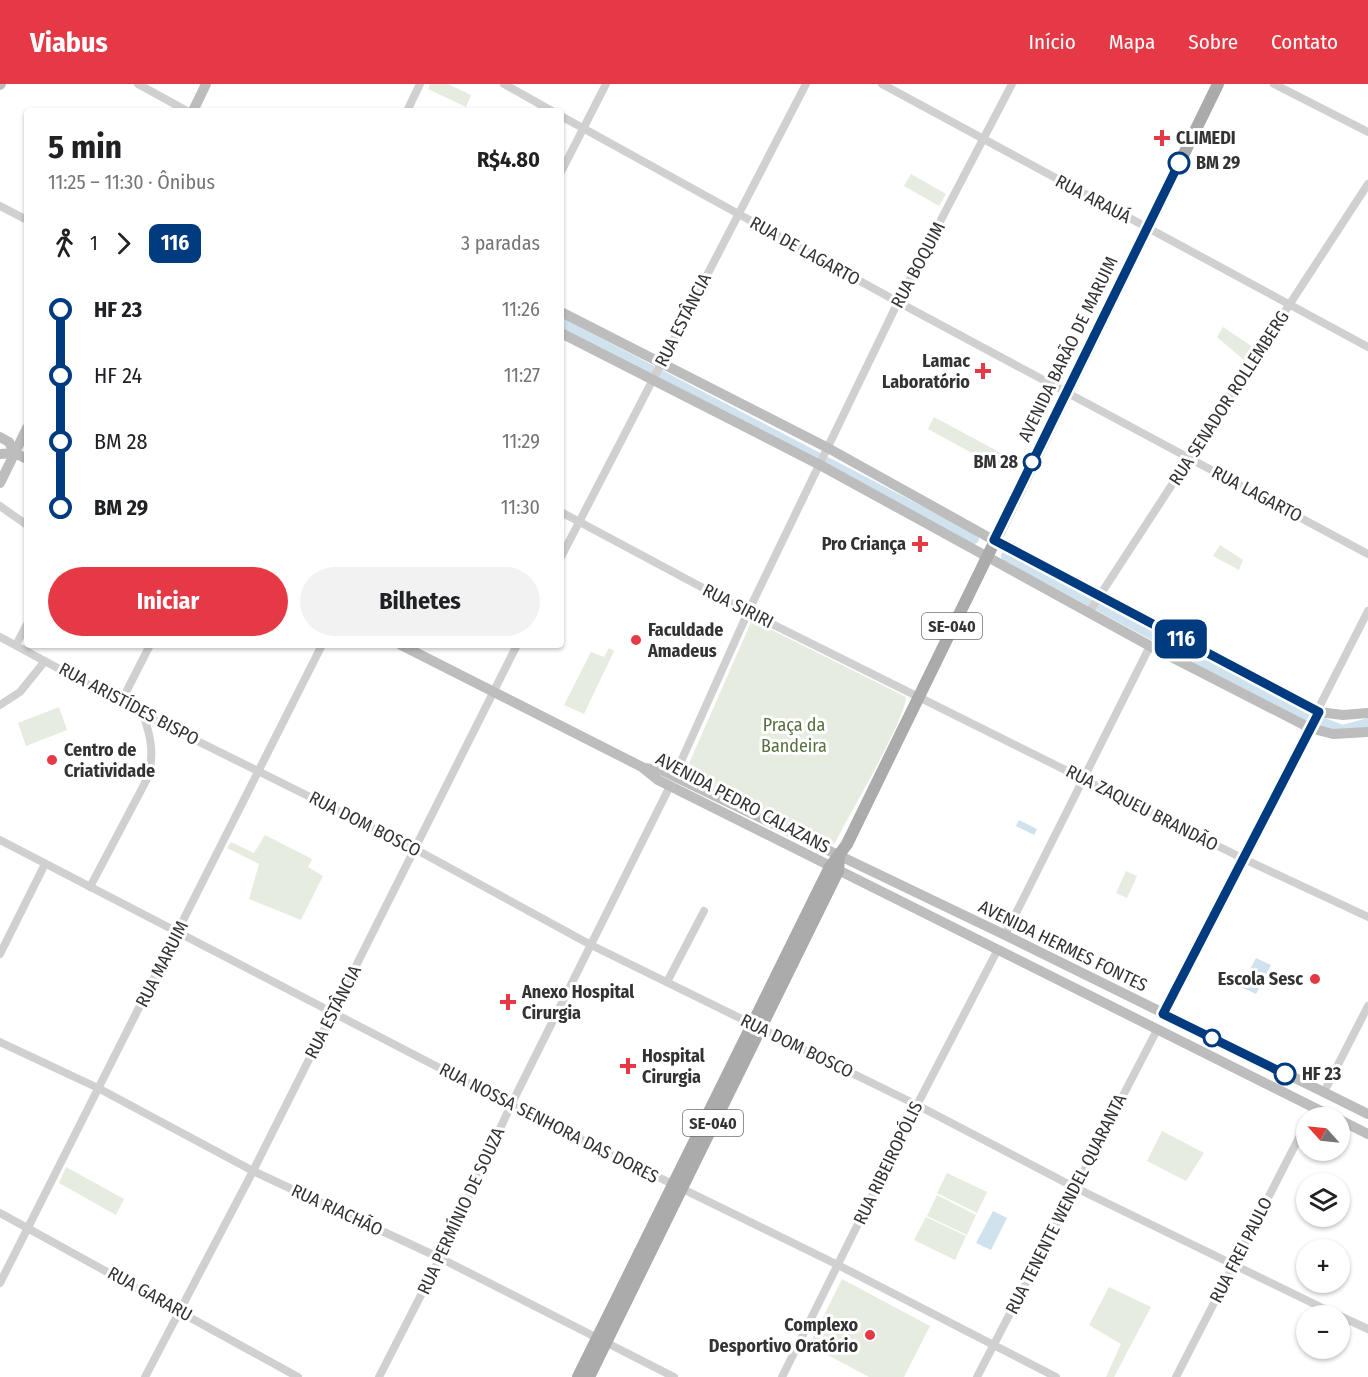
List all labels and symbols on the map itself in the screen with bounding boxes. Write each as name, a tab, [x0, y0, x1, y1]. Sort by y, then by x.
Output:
place label: CLIMEDI	[1176, 127, 1236, 149]
marker: CLIMEDI	[1153, 129, 1171, 147]
marker: BM 29	[1168, 152, 1190, 174]
place label: BM 29	[1196, 152, 1240, 174]
street label: RUA ARAUÁ	[1052, 169, 1135, 228]
street label: RUA DE LAGARTO	[746, 212, 864, 290]
street label: RUA BOQUIM	[886, 218, 950, 312]
street label: AVENIDA BARÃO DE MARUIM	[1014, 253, 1122, 445]
street label: RUA ESTÂNCIA	[650, 269, 716, 370]
street label: RUA SENADOR ROLLEMBERG	[1164, 307, 1294, 489]
place label: Lamac Laboratório	[882, 350, 970, 393]
marker: Lamac Laboratório	[974, 362, 992, 380]
place label: BM 28	[973, 451, 1018, 473]
marker: BM 28	[1023, 453, 1041, 471]
street label: RUA LAGARTO	[1208, 461, 1306, 527]
place label: Pro Criança	[822, 533, 906, 555]
marker: Pro Criança	[911, 535, 929, 553]
street label: RUA SIRIRI	[699, 579, 777, 633]
road number: SE-040	[922, 613, 982, 639]
place label: Faculdade Amadeus	[647, 619, 723, 662]
line badge: 116	[1146, 620, 1216, 658]
marker: Faculdade Amadeus	[629, 633, 643, 647]
street label: RUA ARISTÍDES BISPO	[55, 657, 203, 750]
park label: Praça da Bandeira	[761, 714, 827, 757]
place label: Centro de Criatividade	[64, 739, 155, 782]
street label: AVENIDA PEDRO CALAZANS	[652, 748, 834, 858]
marker: Centro de Criatividade	[45, 753, 59, 767]
street label: RUA ZAQUEU BRANDÃO	[1062, 760, 1222, 856]
street label: RUA DOM BOSCO	[305, 786, 425, 862]
street label: AVENIDA HERMES FONTES	[975, 896, 1151, 996]
street label: RUA MARUIM	[131, 917, 193, 1011]
street label: RUA ESTÂNCIA	[300, 961, 366, 1062]
place label: Escola Sesc	[1218, 968, 1303, 990]
marker: Escola Sesc	[1308, 972, 1322, 986]
place label: Anexo Hospital Cirurgia	[521, 981, 634, 1024]
marker: Anexo Hospital Cirurgia	[499, 993, 517, 1011]
street label: RUA DOM BOSCO	[737, 1009, 857, 1083]
unlabelled marker	[1203, 1029, 1221, 1047]
place label: Hospital Cirurgia	[642, 1045, 705, 1088]
marker: Hospital Cirurgia	[619, 1057, 637, 1075]
street label: RUA NOSSA SENHORA DAS DORES	[436, 1058, 662, 1188]
marker: HF 23	[1274, 1063, 1296, 1085]
place label: HF 23	[1302, 1063, 1342, 1085]
street label: RUA TENENTE WENDEL QUARANTA	[1001, 1090, 1131, 1318]
street label: RUA RIBEIROPÓLIS	[849, 1098, 927, 1228]
north arrow	[1296, 1107, 1350, 1161]
road number: SE-040	[683, 1110, 743, 1136]
street label: RUA PERMÍNIO DE SOUZA	[412, 1123, 510, 1298]
street label: RUA RIACHÃO	[288, 1179, 386, 1241]
street label: RUA FREI PAULO	[1205, 1194, 1277, 1306]
street label: RUA GARARU	[104, 1262, 196, 1326]
place label: Complexo Desportivo Oratório	[709, 1314, 858, 1357]
marker: Complexo Desportivo Oratório	[863, 1328, 877, 1342]

